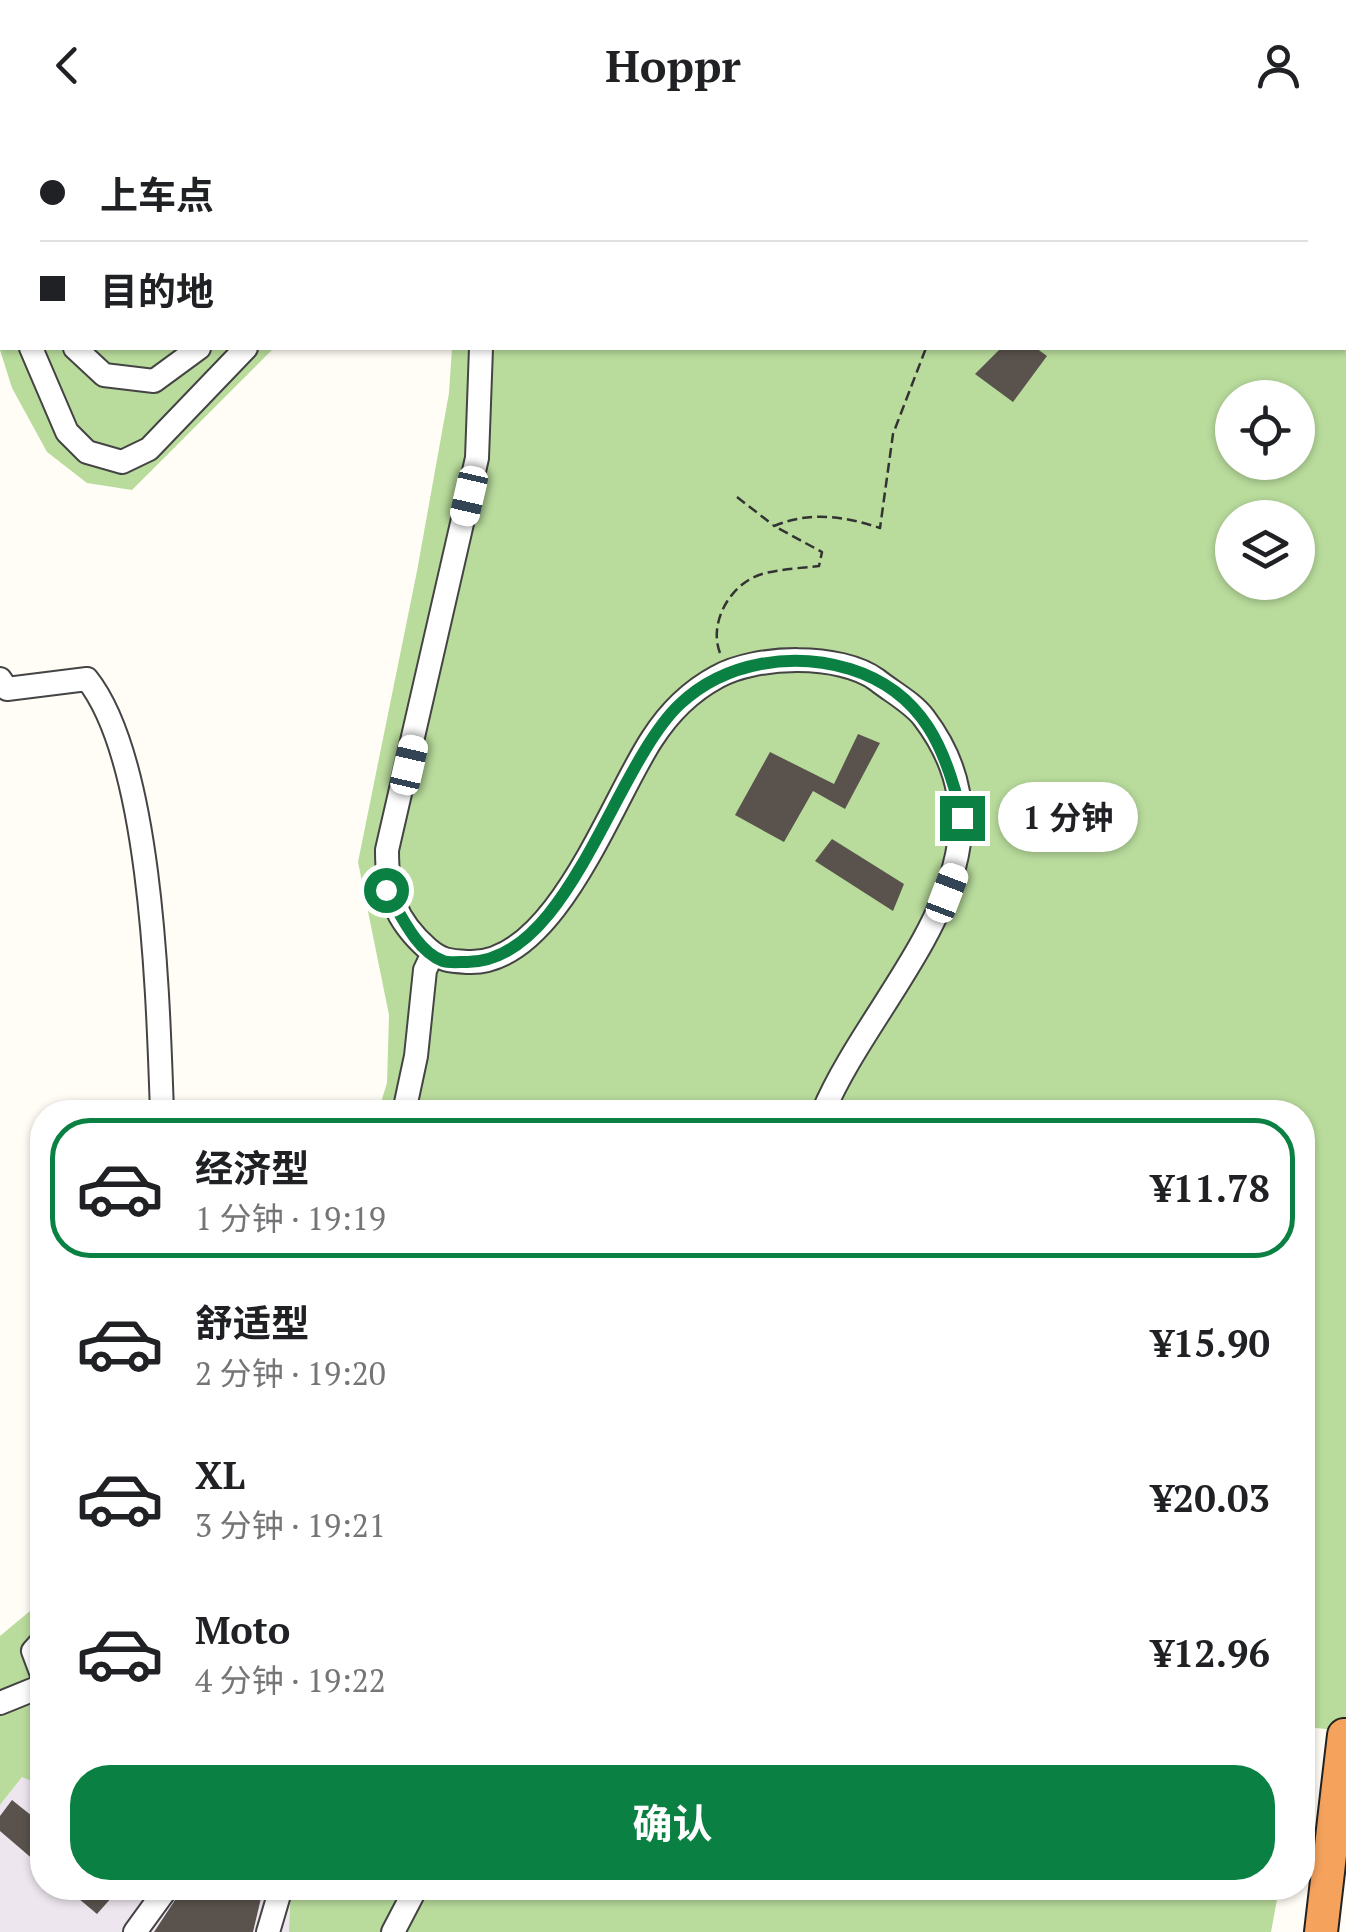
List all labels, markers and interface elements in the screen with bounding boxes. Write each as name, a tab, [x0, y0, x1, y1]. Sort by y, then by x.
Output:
text: Hoppr	[605, 35, 741, 95]
icon: back	[40, 38, 95, 93]
icon: person	[1251, 38, 1306, 93]
text: 上车点	[100, 170, 214, 220]
text: 目的地	[100, 266, 214, 316]
map controls	[1215, 380, 1315, 600]
button: locate	[1215, 380, 1315, 480]
car	[448, 463, 490, 529]
button: layers	[1215, 500, 1315, 600]
car	[388, 732, 430, 798]
callout: 1 分钟	[997, 783, 1137, 853]
route end	[940, 796, 985, 841]
text: 1 分钟	[1023, 796, 1113, 838]
car	[922, 860, 972, 926]
route start	[364, 868, 409, 913]
icon: car	[75, 1143, 165, 1233]
text: 经济型	[195, 1143, 309, 1193]
text: ¥11.78	[1151, 1163, 1270, 1213]
text: 1 分钟 · 19:19	[195, 1197, 386, 1239]
icon: car	[75, 1298, 165, 1388]
text: 舒适型	[195, 1298, 309, 1348]
text: ¥15.90	[1151, 1318, 1270, 1368]
text: 2 分钟 · 19:20	[195, 1352, 386, 1394]
text: XL	[195, 1450, 245, 1500]
icon: car	[75, 1453, 165, 1543]
text: ¥20.03	[1151, 1473, 1270, 1523]
text: 3 分钟 · 19:21	[195, 1504, 386, 1546]
text: Moto	[195, 1605, 290, 1655]
icon: car	[75, 1608, 165, 1698]
text: ¥12.96	[1151, 1628, 1270, 1678]
text: 4 分钟 · 19:22	[195, 1659, 386, 1701]
button: 确认	[70, 1765, 1275, 1880]

